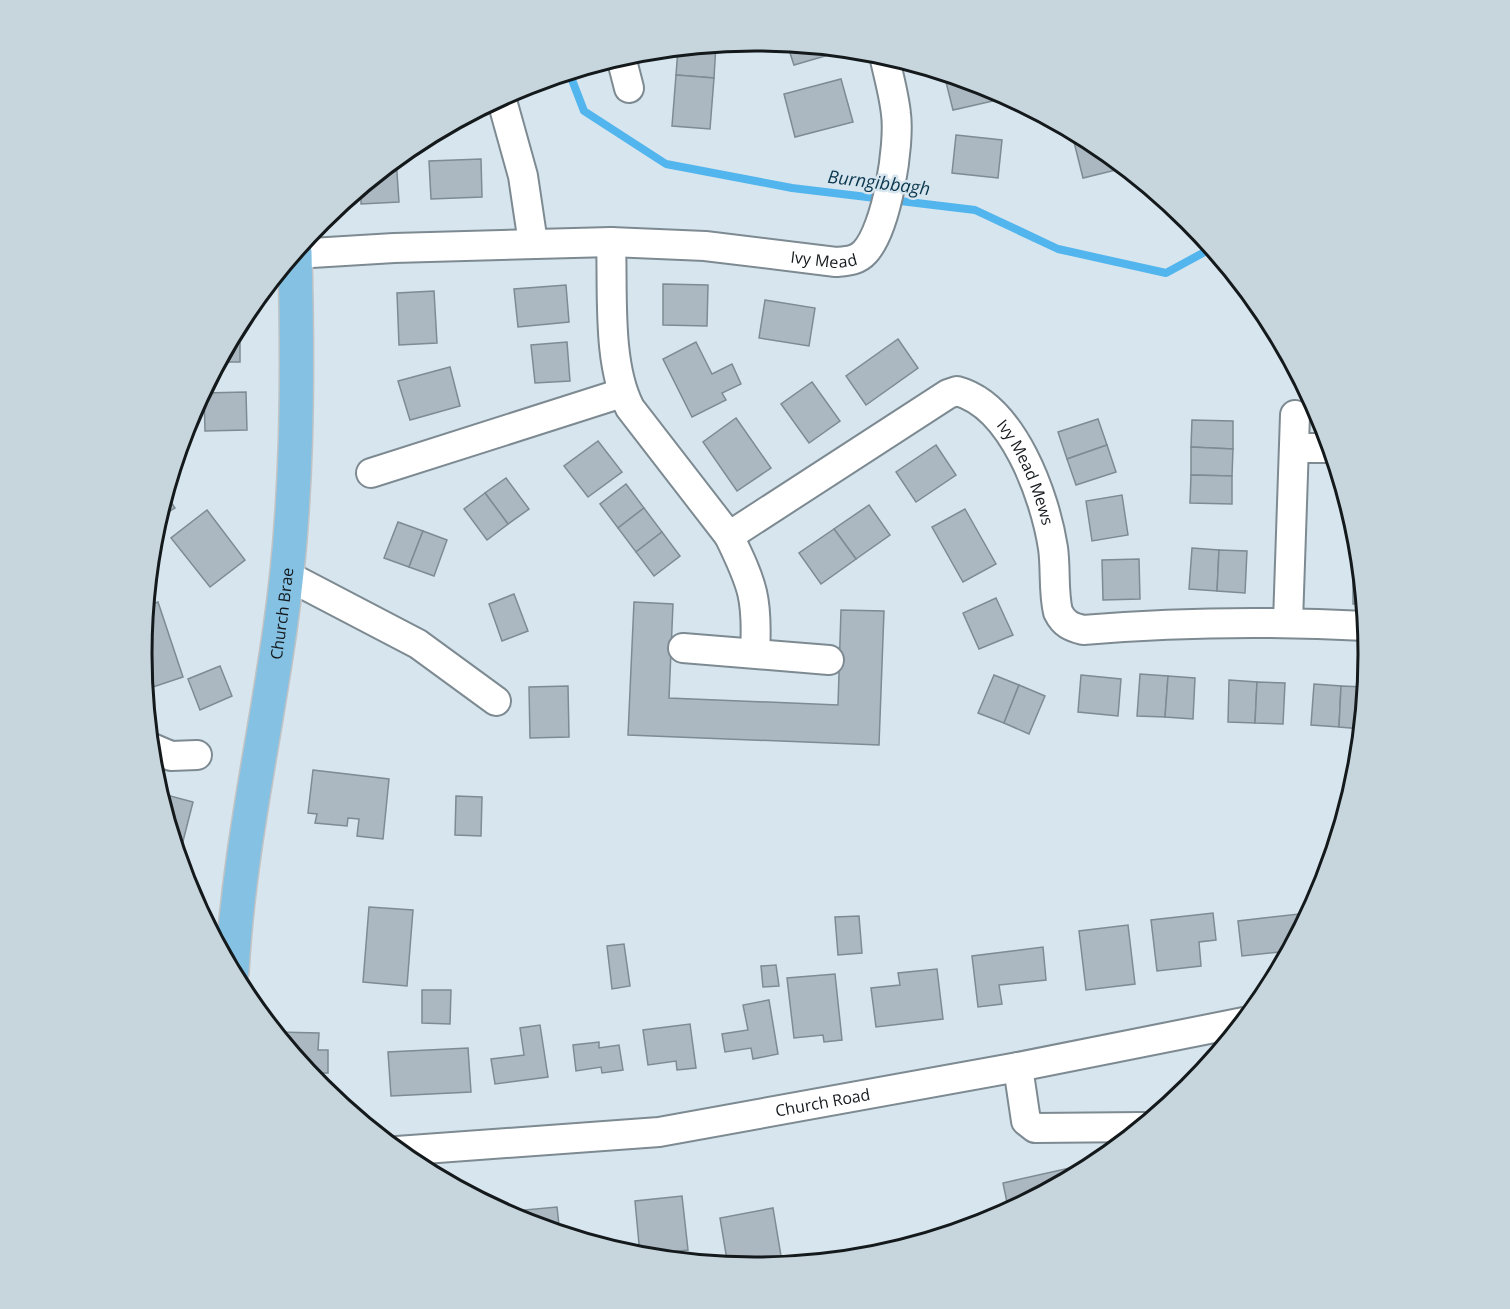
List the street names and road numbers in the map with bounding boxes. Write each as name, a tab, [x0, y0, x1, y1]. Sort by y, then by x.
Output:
street label: Ivy Mead	[789, 246, 860, 273]
street label: Ivy Mead Mews	[992, 415, 1059, 527]
street label: Church Brae	[265, 567, 298, 661]
street label: Church Road	[773, 1083, 872, 1122]

